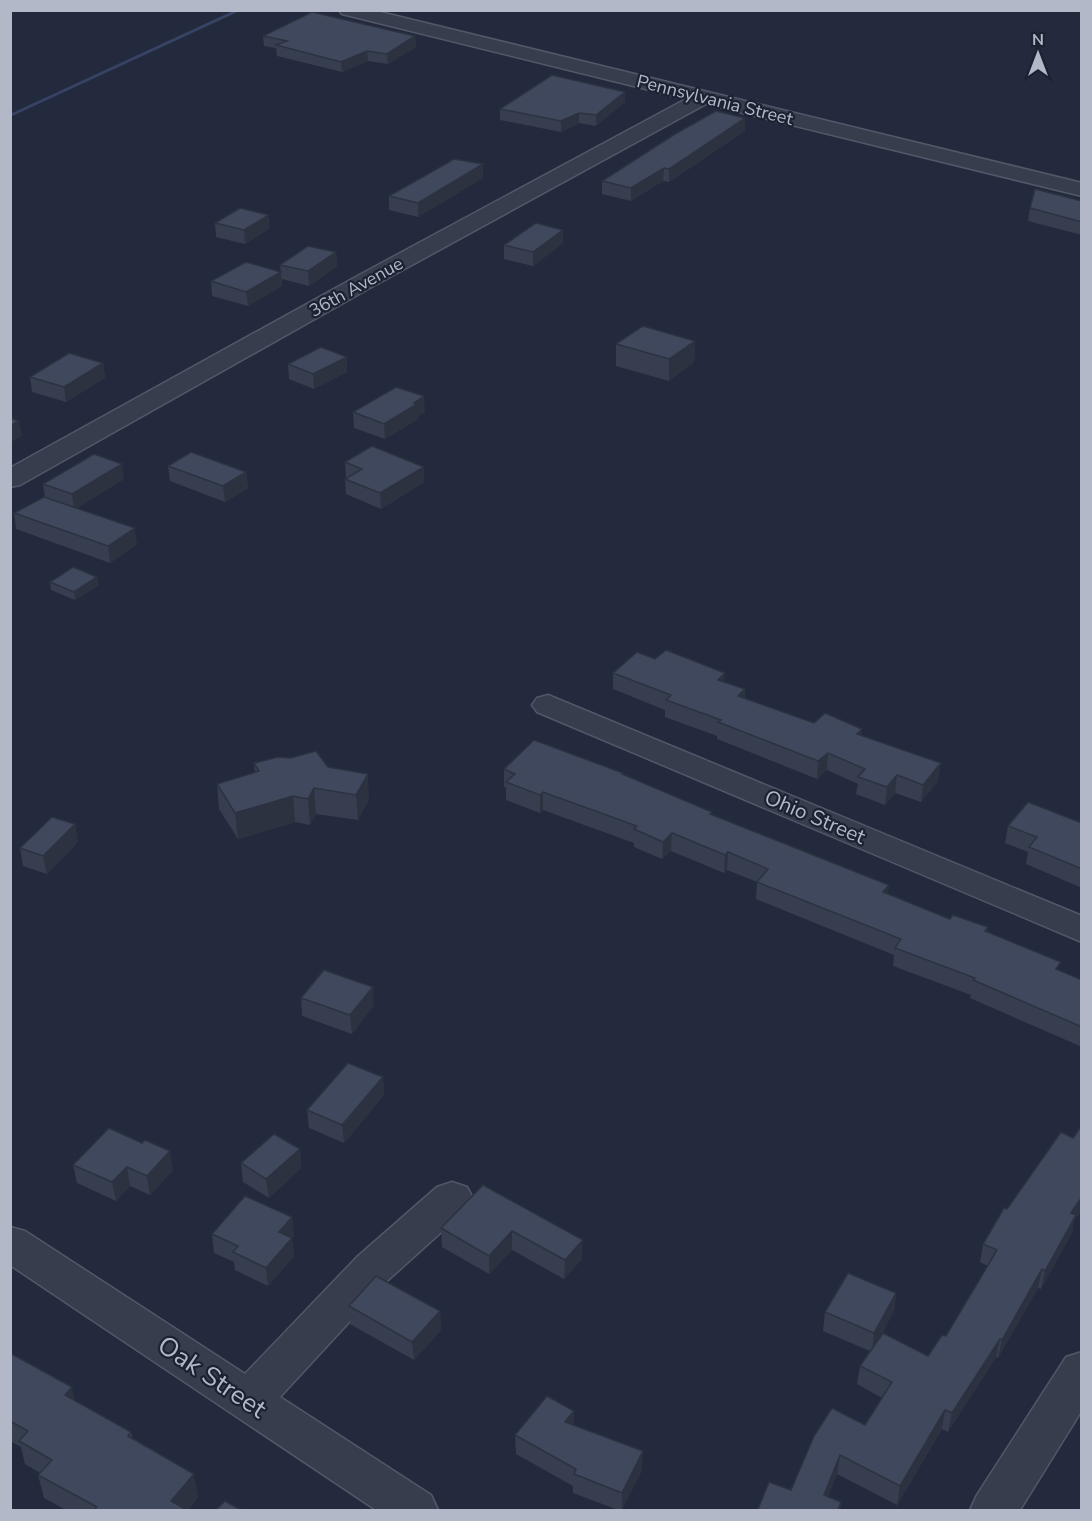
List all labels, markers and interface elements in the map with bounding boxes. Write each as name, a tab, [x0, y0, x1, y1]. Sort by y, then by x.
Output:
north arrow	[1008, 24, 1068, 84]
text: N	[1032, 29, 1044, 51]
street label: Pennsylvania Street	[634, 69, 796, 131]
street label: 36th Avenue	[305, 251, 407, 323]
street label: Ohio Street	[760, 783, 870, 851]
street label: Oak Street	[151, 1328, 274, 1427]

